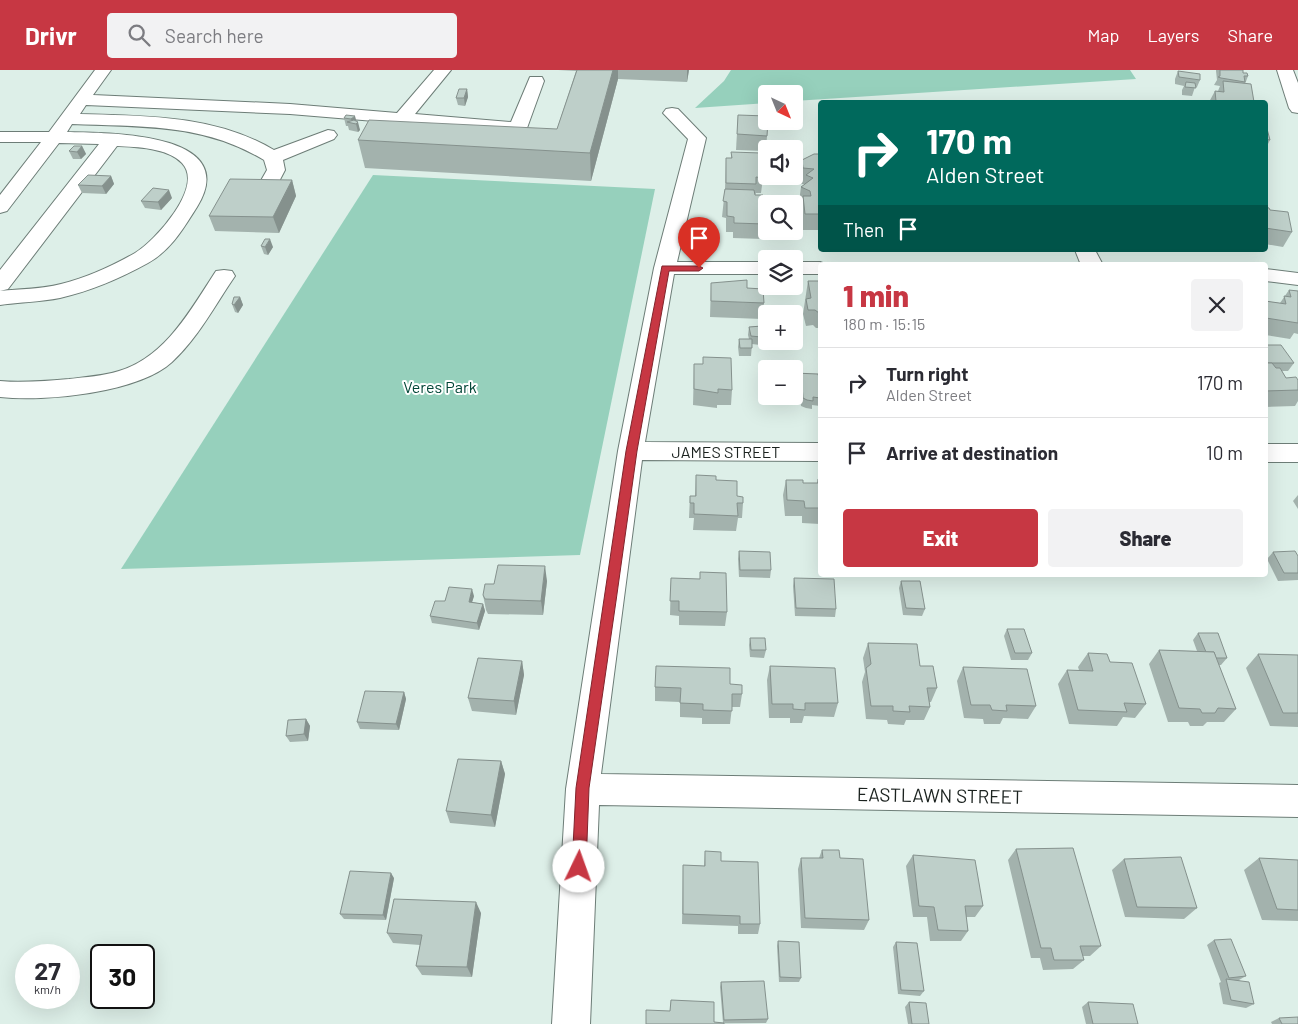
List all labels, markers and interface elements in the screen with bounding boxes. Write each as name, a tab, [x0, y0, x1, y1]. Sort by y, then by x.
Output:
search box	[107, 13, 457, 58]
text: Drivr	[25, 21, 77, 50]
icon: search	[125, 21, 153, 49]
text: Search here	[165, 24, 264, 47]
text: Map	[1087, 24, 1119, 46]
text: Layers	[1147, 24, 1200, 46]
text: Share	[1228, 24, 1273, 46]
north arrow	[758, 85, 802, 130]
map controls	[758, 85, 803, 405]
text: 170 m	[926, 119, 1012, 161]
icon: right	[843, 120, 908, 185]
button: sound	[758, 140, 803, 185]
text: Alden Street	[926, 161, 1044, 187]
button: search	[758, 195, 803, 240]
icon: arrive	[894, 215, 922, 243]
pin	[678, 217, 720, 268]
text: Then	[843, 218, 884, 241]
icon: arrive	[685, 224, 713, 252]
button: layers	[758, 250, 803, 295]
text: 1 min	[843, 277, 909, 313]
button: close	[1191, 279, 1243, 331]
button: +	[758, 305, 803, 350]
text: 180 m · 15:15	[843, 314, 925, 333]
button: −	[758, 360, 803, 405]
text: Turn right	[886, 362, 968, 385]
icon: right	[843, 369, 871, 397]
text: 170 m	[1197, 371, 1243, 394]
park label: Veres Park	[403, 377, 477, 396]
text: Alden Street	[886, 385, 972, 404]
icon: arrive	[843, 439, 871, 467]
text: Arrive at destination	[886, 441, 1058, 464]
text: 10 m	[1206, 441, 1243, 464]
street label: JAMES STREET	[672, 442, 780, 461]
button: Exit	[843, 509, 1038, 567]
button: Share	[1048, 509, 1243, 567]
street label: EASTLAWN STREET	[857, 782, 1023, 808]
position arrow	[552, 840, 604, 892]
speed limit sign: 30	[90, 944, 155, 1009]
text: 27	[34, 955, 61, 985]
text: km/h	[34, 982, 61, 996]

